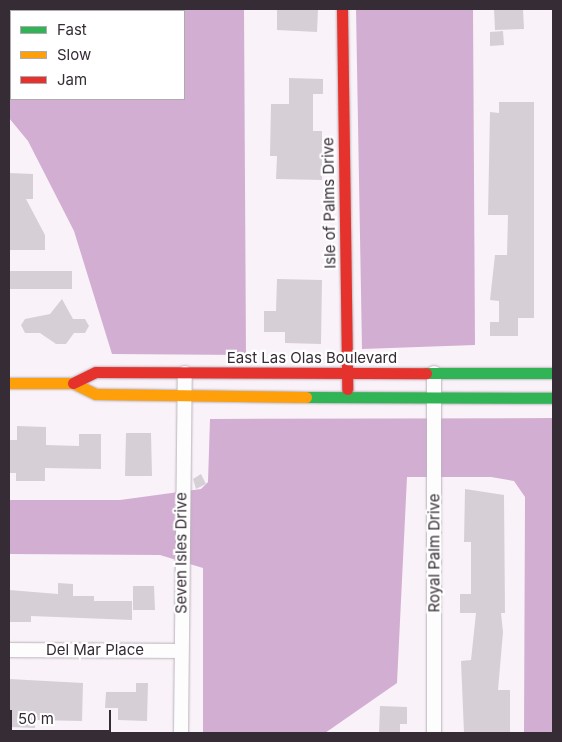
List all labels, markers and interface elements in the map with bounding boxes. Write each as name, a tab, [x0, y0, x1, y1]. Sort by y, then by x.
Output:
legend	[10, 10, 185, 100]
text: Fast	[57, 20, 87, 39]
text: Slow	[57, 45, 91, 64]
text: Jam	[57, 70, 87, 89]
street label: Isle of Palms Drive	[319, 137, 339, 269]
street label: East Las Olas Boulevard	[227, 349, 397, 367]
street label: Seven Isles Drive	[172, 492, 190, 614]
street label: Royal Palm Drive	[425, 494, 443, 612]
street label: Del Mar Place	[46, 641, 144, 659]
scale bar	[12, 700, 114, 732]
text: 50 m	[18, 709, 54, 728]

